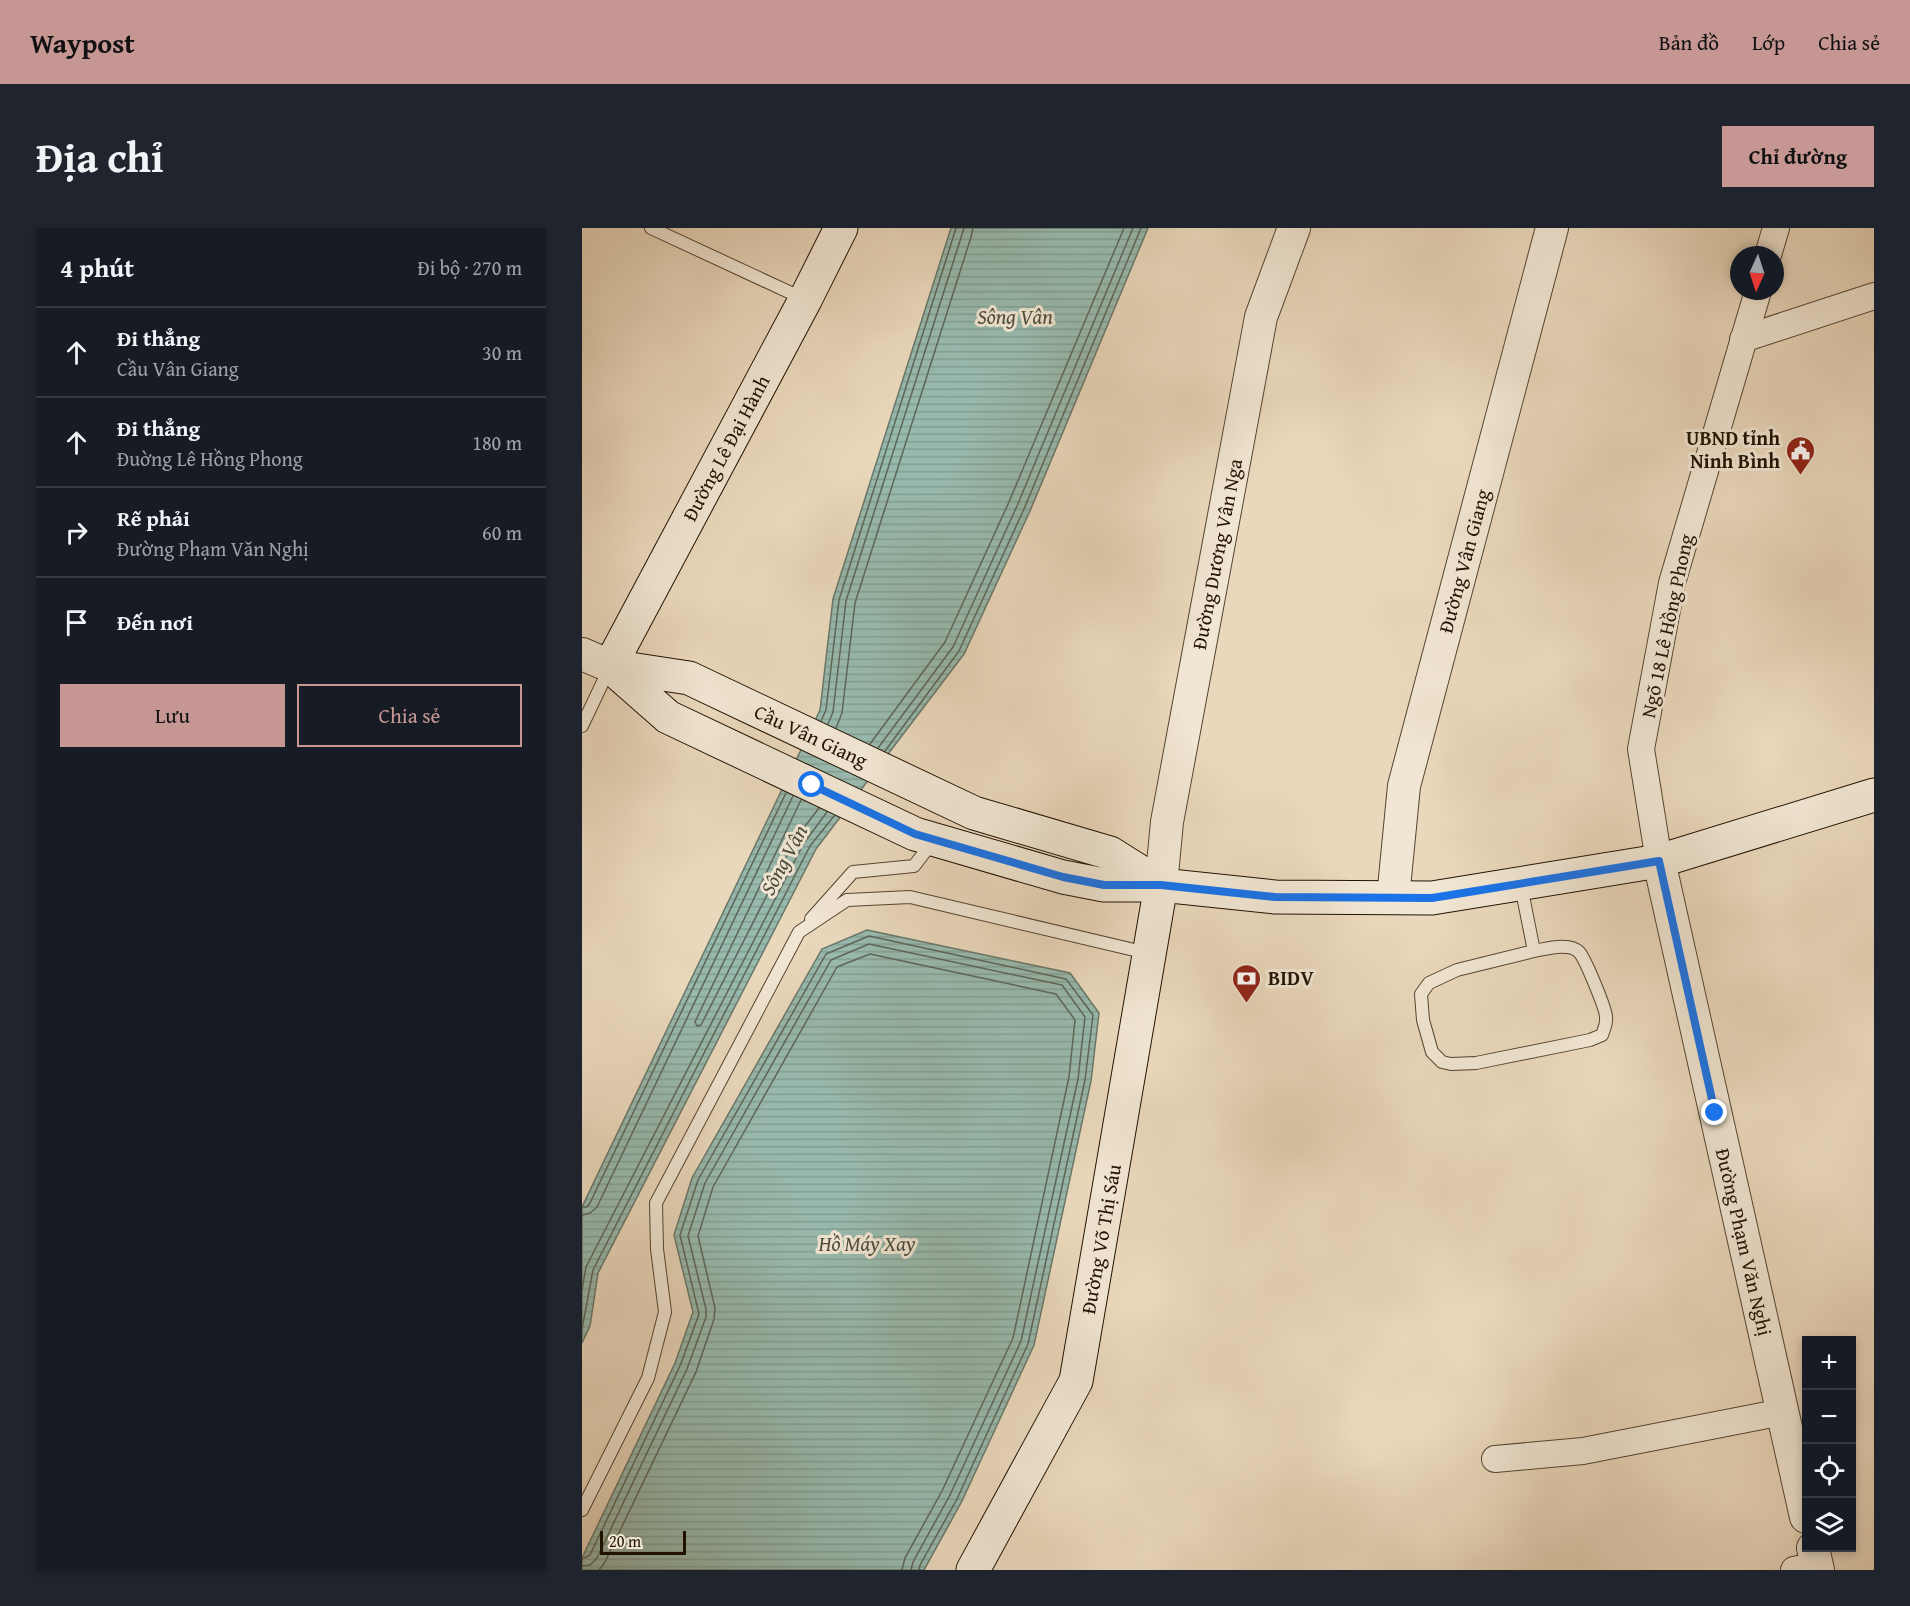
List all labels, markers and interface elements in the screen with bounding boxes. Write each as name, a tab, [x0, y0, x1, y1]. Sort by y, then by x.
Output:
text: Waypost	[30, 22, 135, 63]
text: Bản đồ	[1659, 27, 1719, 58]
text: Lớp	[1752, 27, 1785, 58]
text: Chia sẻ	[1818, 27, 1880, 58]
text: Địa chỉ	[36, 126, 164, 187]
button: Chỉ đường	[1722, 126, 1874, 187]
north arrow	[1730, 246, 1784, 300]
text: 4 phút	[60, 248, 134, 287]
text: Đi bộ · 270 m	[418, 253, 522, 282]
water label: Sông Vân	[977, 301, 1053, 332]
text: Đi thẳng	[117, 322, 200, 354]
icon: ahead	[60, 336, 93, 369]
text: 30 m	[482, 338, 522, 367]
text: Cầu Vân Giang	[117, 354, 239, 383]
street label: Đường Lê Đại Hành	[675, 370, 776, 526]
text: Đi thẳng	[117, 412, 200, 444]
place label: UBND tỉnh Ninh Bình	[1686, 423, 1780, 475]
icon: ahead	[60, 426, 93, 459]
text: 180 m	[472, 428, 522, 457]
public building icon: UBND tỉnh Ninh Bình	[1785, 434, 1817, 476]
text: Đuờng Lê Hồng Phong	[117, 444, 303, 473]
street label: Đường Dương Vân Nga	[1184, 456, 1249, 652]
street label: Đường Vân Giang	[1430, 486, 1497, 636]
text: Rẽ phải	[117, 502, 190, 534]
icon: right	[60, 516, 93, 549]
text: 60 m	[482, 518, 522, 547]
street label: Ngõ 18 Lê Hồng Phong	[1633, 531, 1700, 720]
text: Đường Phạm Văn Nghị	[117, 534, 309, 563]
icon: arrive	[60, 606, 93, 639]
text: Đến nơi	[117, 606, 193, 638]
button: Lưu	[60, 684, 285, 747]
button: Chia sẻ	[297, 684, 522, 747]
street label: Cầu Vân Giang	[750, 697, 873, 774]
route start	[798, 771, 824, 797]
water label: Sông Vân	[752, 819, 815, 900]
bank icon: BIDV	[1231, 962, 1263, 1004]
place label: BIDV	[1268, 963, 1315, 992]
route end	[1701, 1099, 1727, 1125]
street label: Đường Phạm Văn Nghị	[1709, 1145, 1780, 1339]
street label: Đường Võ Thị Sáu	[1073, 1162, 1128, 1316]
water label: Hồ Máy Xay	[817, 1228, 916, 1259]
map controls	[1802, 1336, 1856, 1552]
button: +	[1802, 1336, 1856, 1390]
button: −	[1802, 1390, 1856, 1444]
button: locate	[1802, 1444, 1856, 1498]
button: layers	[1802, 1498, 1856, 1552]
scale bar	[600, 1528, 686, 1556]
text: 20 m	[609, 1529, 641, 1553]

